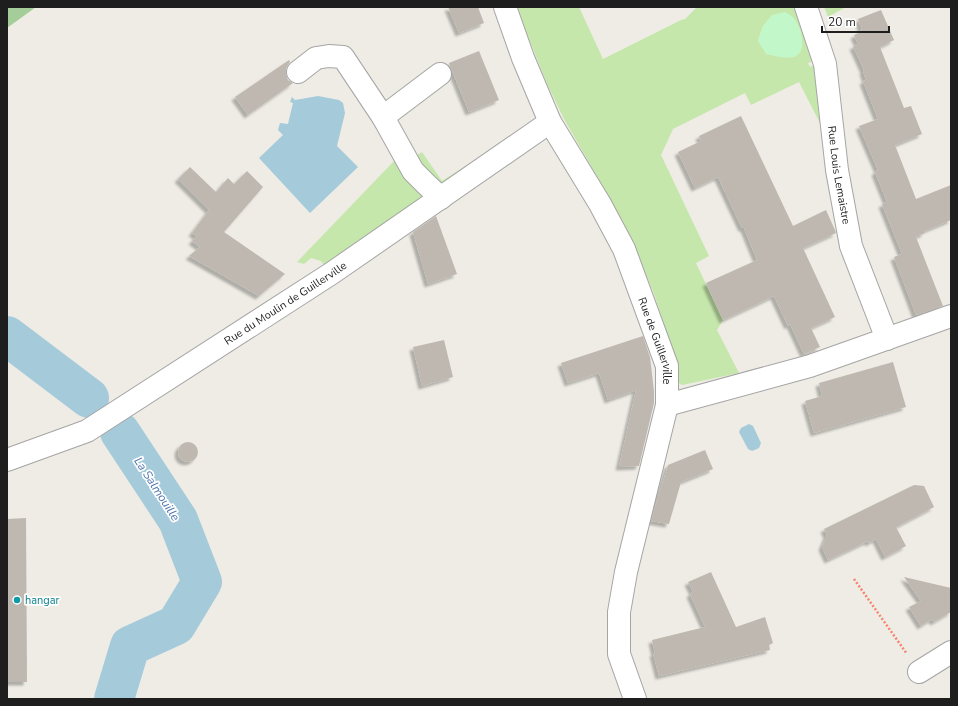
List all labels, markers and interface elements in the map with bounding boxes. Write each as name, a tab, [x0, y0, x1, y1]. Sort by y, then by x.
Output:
scale bar	[822, 8, 889, 34]
text: 20 m	[828, 14, 856, 30]
street label: Rue Louis Lemaistre	[825, 125, 854, 226]
street label: Rue du Moulin de Guillerville	[221, 258, 350, 348]
street label: Rue de Guillerville	[635, 295, 675, 385]
water label: La Salmouille	[130, 454, 184, 525]
place label: hangar	[25, 593, 60, 608]
marker: hangar	[12, 595, 22, 605]

